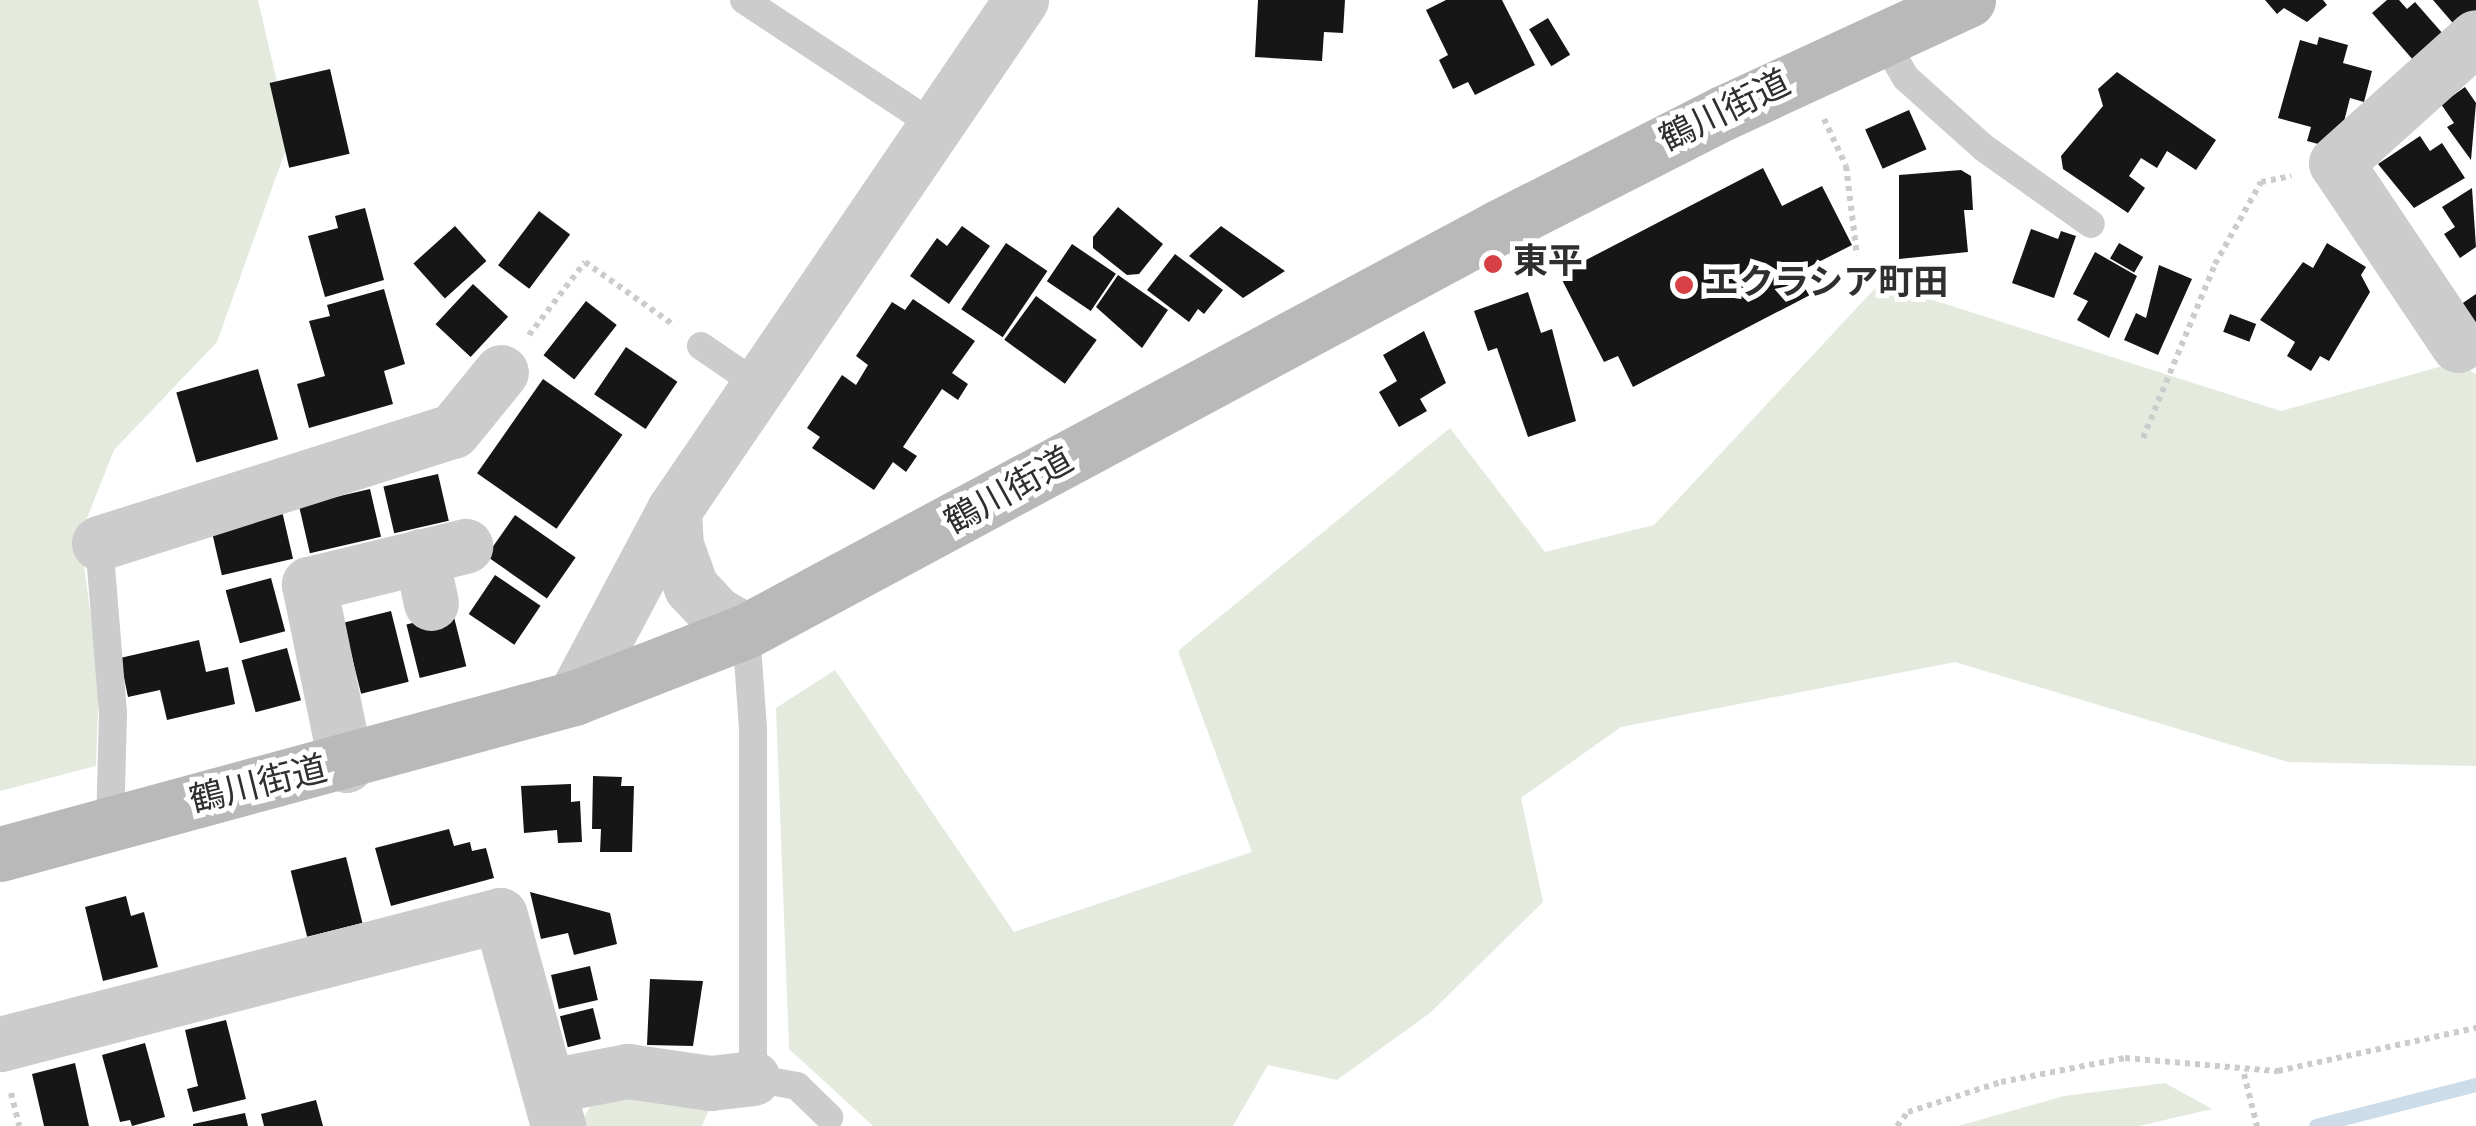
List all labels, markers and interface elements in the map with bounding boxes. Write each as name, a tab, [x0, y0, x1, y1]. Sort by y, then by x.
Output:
street label: 鶴川街道	[1654, 63, 1798, 163]
place label: 東平	[1513, 243, 1583, 285]
marker: 東平	[1482, 253, 1504, 275]
place label: エクラシア町田	[1704, 264, 1949, 306]
marker: エクラシア町田	[1673, 274, 1695, 296]
street label: 鶴川街道	[939, 441, 1081, 545]
street label: 鶴川街道	[186, 750, 332, 824]

